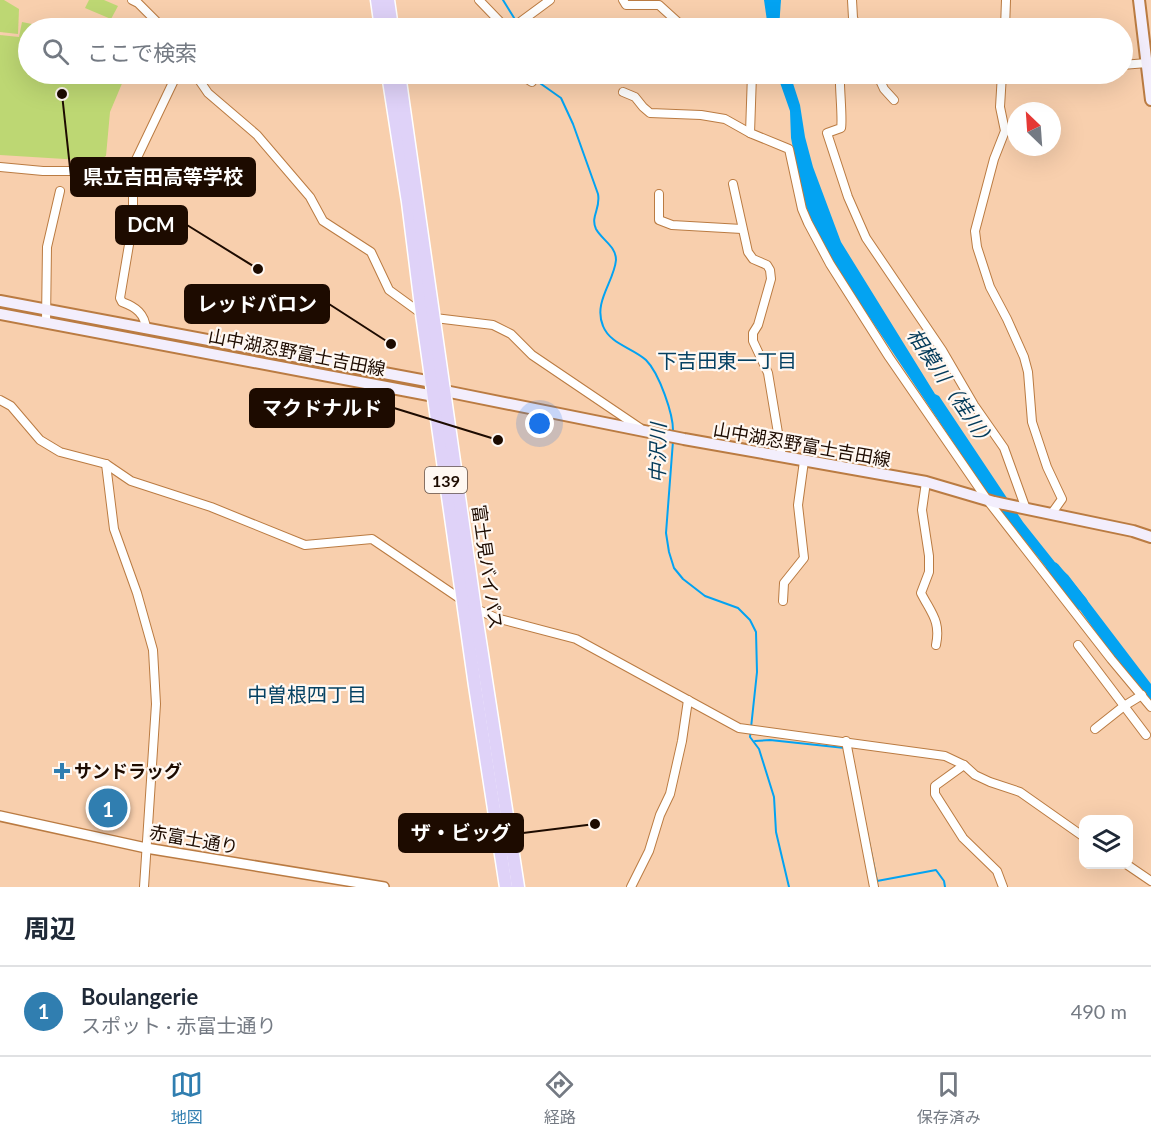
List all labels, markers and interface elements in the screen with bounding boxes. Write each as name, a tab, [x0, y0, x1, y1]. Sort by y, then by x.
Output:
search box	[18, 18, 1133, 84]
icon: search	[39, 35, 72, 68]
text: ここで検索	[87, 39, 197, 66]
north arrow	[1007, 102, 1061, 156]
callout: 県立吉田高等学校	[71, 158, 255, 196]
text: 県立吉田高等学校	[83, 164, 243, 188]
callout: DCM	[116, 206, 187, 244]
text: DCM	[127, 212, 175, 236]
callout: レッドバロン	[185, 285, 329, 323]
text: レッドバロン	[197, 291, 317, 315]
water label: 相模川（桂川）	[903, 323, 1001, 453]
street label: 山中湖忍野富士吉田線	[207, 324, 387, 380]
district label: 下吉田東一丁目	[657, 348, 797, 372]
callout: マクドナルド	[250, 389, 394, 427]
text: マクドナルド	[262, 395, 382, 419]
your location	[525, 409, 554, 438]
street label: 山中湖忍野富士吉田線	[711, 418, 893, 470]
water label: 中沢川	[644, 421, 670, 483]
road number: 139	[425, 467, 467, 493]
street label: 富士見バイパス	[468, 503, 508, 631]
district label: 中曽根四丁目	[247, 682, 367, 706]
place label: サンドラッグ	[74, 760, 182, 782]
marker: サンドラッグ	[55, 764, 69, 778]
pin: 1	[88, 786, 128, 830]
callout: ザ・ビッグ	[399, 814, 523, 852]
map controls	[1079, 815, 1133, 869]
button: layers	[1079, 815, 1133, 869]
street label: 赤富士通り	[148, 820, 240, 858]
text: ザ・ビッグ	[411, 820, 511, 844]
text: 周辺	[24, 912, 76, 944]
text: Boulangerie	[81, 983, 198, 1010]
text: 1	[38, 999, 49, 1023]
text: 490 m	[1071, 999, 1127, 1023]
text: スポット · 赤富士通り	[81, 1013, 276, 1037]
tab: 地図	[170, 1068, 203, 1128]
tab: 経路	[543, 1068, 576, 1128]
tab: 保存済み	[917, 1068, 981, 1128]

